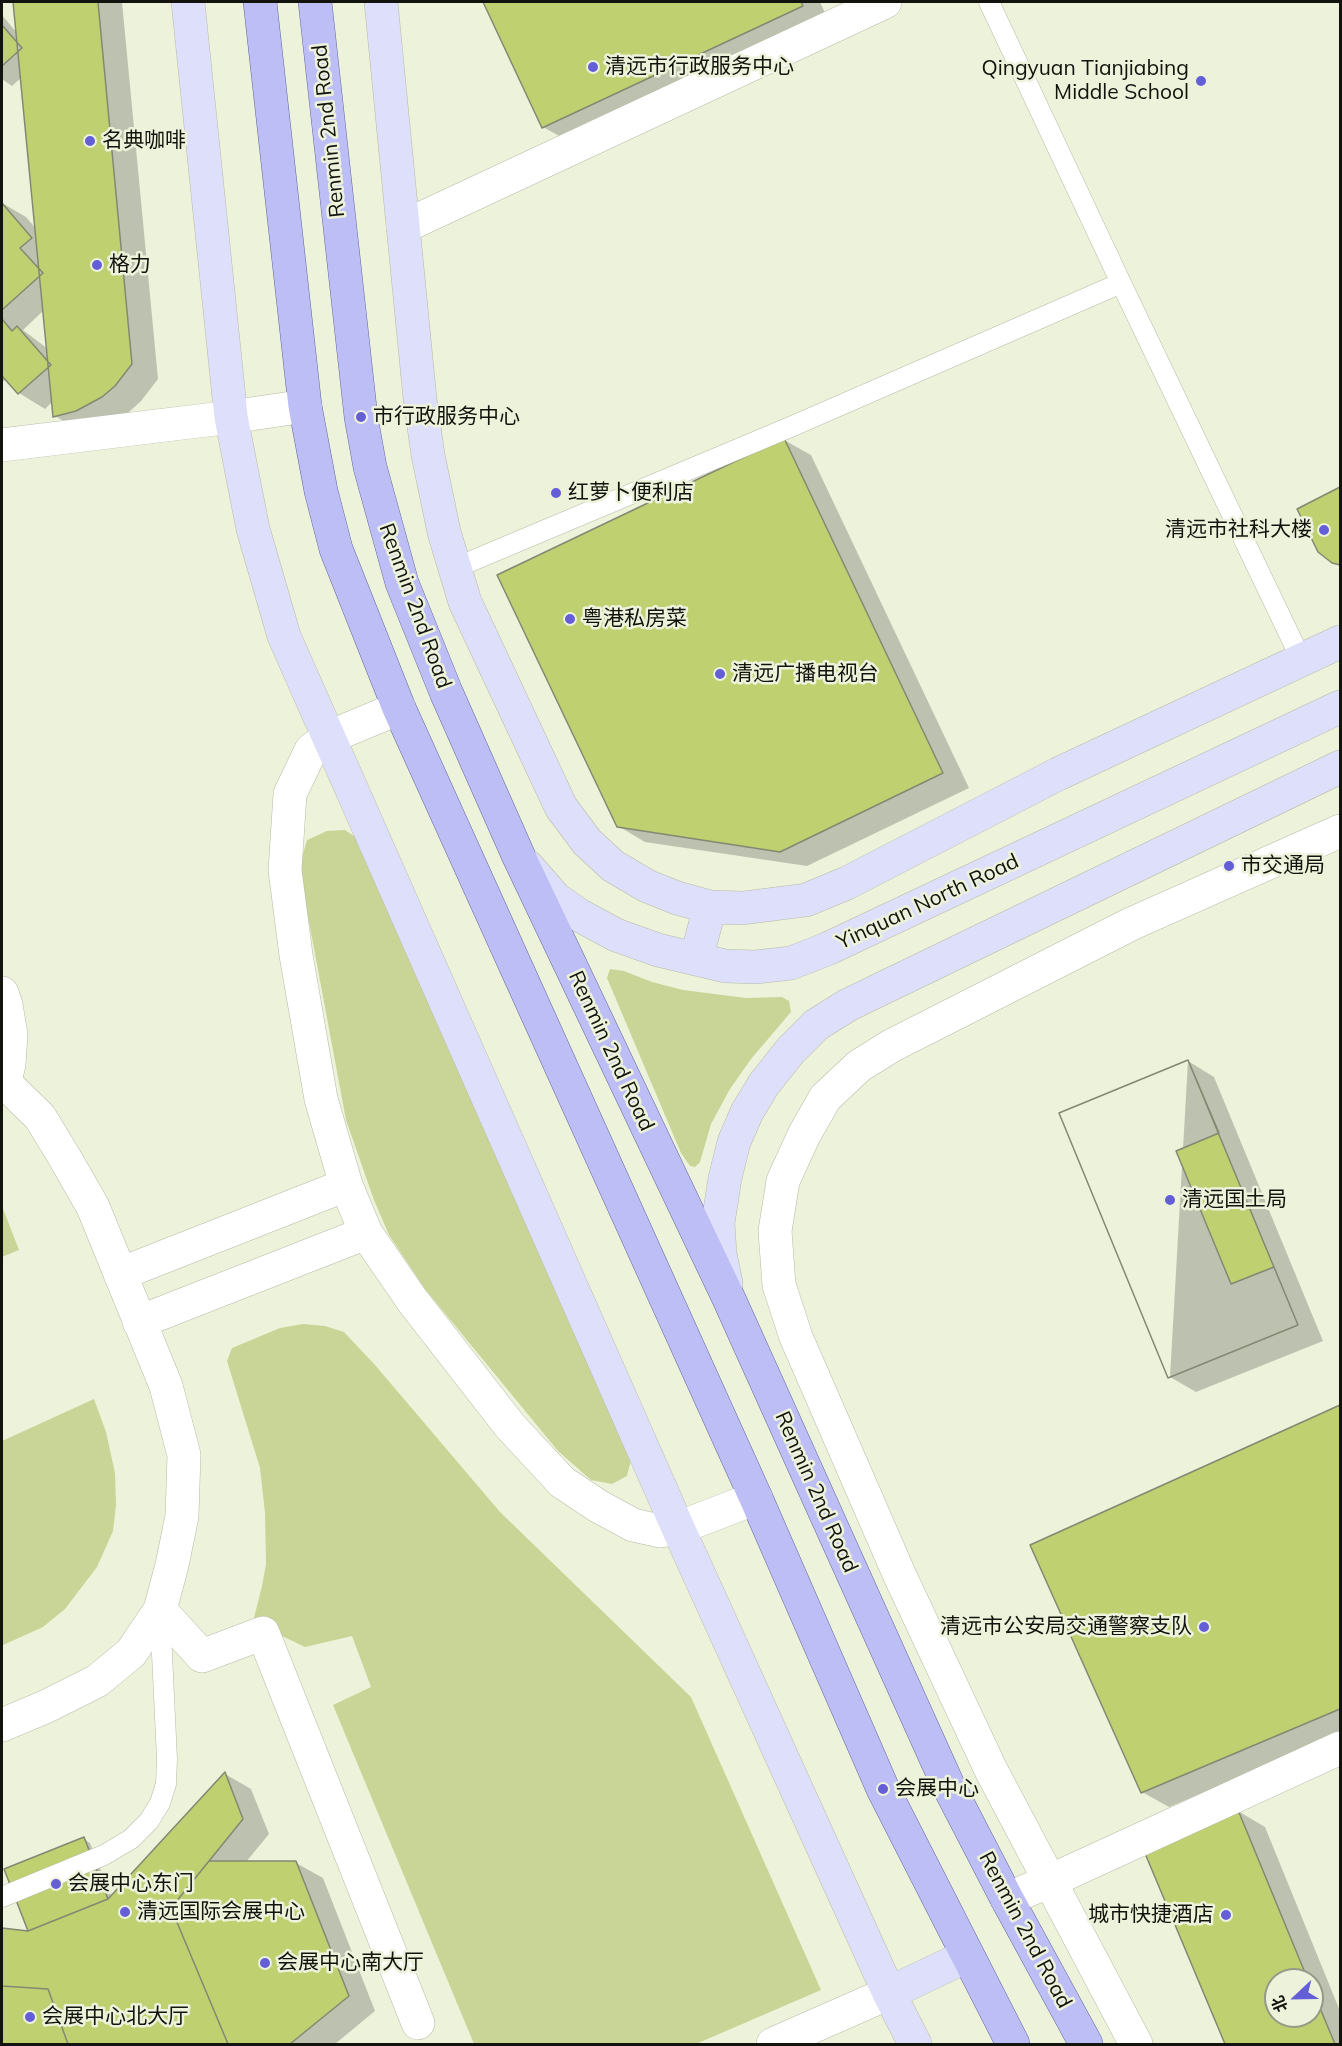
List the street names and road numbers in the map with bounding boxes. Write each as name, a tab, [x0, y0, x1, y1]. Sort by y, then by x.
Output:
street label: Renmin 2nd Road	[307, 43, 351, 219]
street label: Renmin 2nd Road	[373, 520, 457, 692]
street label: Yinquan North Road	[833, 849, 1023, 955]
street label: Renmin 2nd Road	[563, 967, 659, 1135]
street label: Renmin 2nd Road	[769, 1408, 863, 1576]
street label: Renmin 2nd Road	[973, 1847, 1077, 2013]

